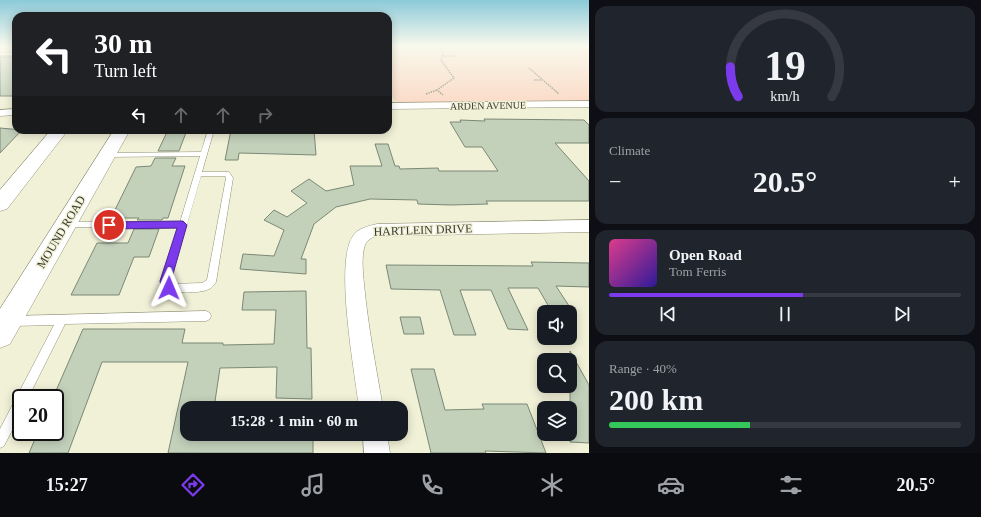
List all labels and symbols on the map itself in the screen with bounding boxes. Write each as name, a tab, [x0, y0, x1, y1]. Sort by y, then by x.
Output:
street label: ARDEN AVENUE	[450, 99, 526, 112]
street label: MOUND ROAD	[34, 193, 88, 271]
pin	[92, 208, 126, 242]
street label: HARTLEIN DRIVE	[373, 221, 473, 239]
position arrow	[148, 267, 190, 309]
speed limit sign: 20	[12, 389, 64, 441]

